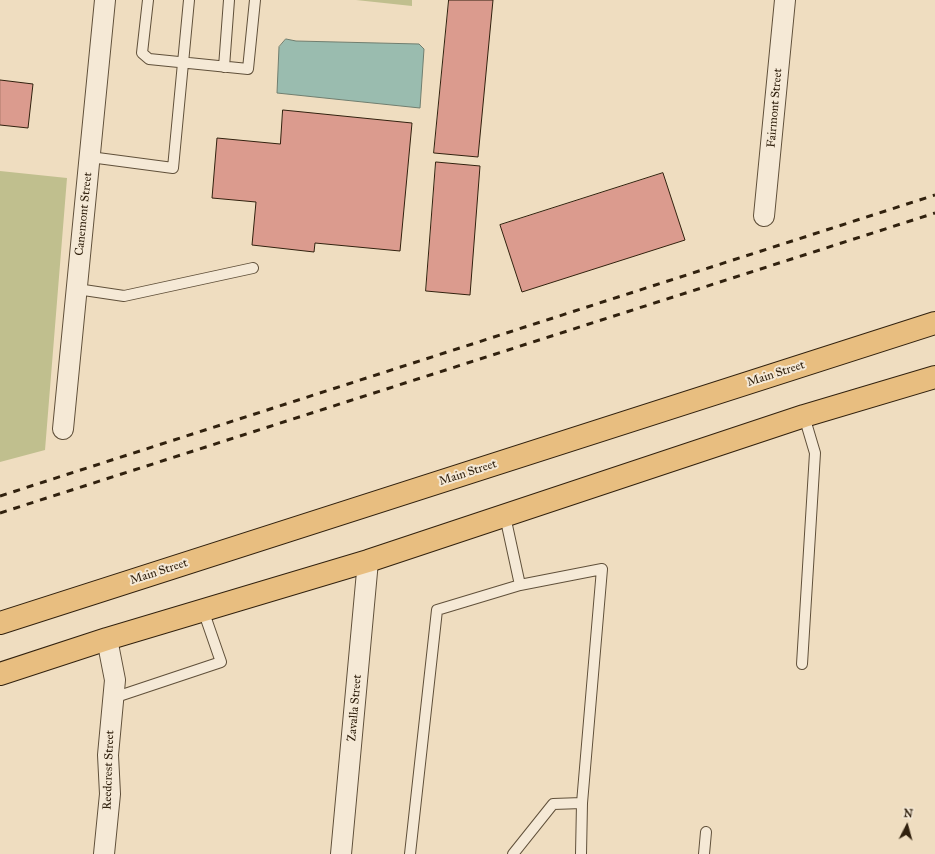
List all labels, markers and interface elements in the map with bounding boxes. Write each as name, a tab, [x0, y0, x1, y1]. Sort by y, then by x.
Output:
street label: Fairmont Street	[764, 68, 786, 148]
street label: Canemont Street	[72, 171, 96, 257]
street label: Main Street	[745, 358, 807, 390]
street label: Main Street	[437, 457, 499, 489]
street label: Main Street	[128, 556, 190, 588]
street label: Zavalla Street	[345, 674, 365, 742]
street label: Reedcrest Street	[100, 730, 118, 810]
north arrow	[887, 806, 927, 846]
text: N	[903, 807, 914, 821]

